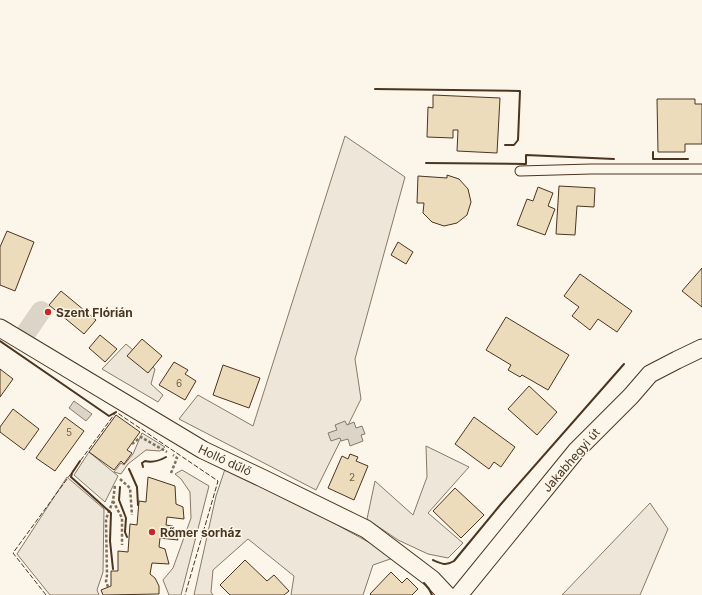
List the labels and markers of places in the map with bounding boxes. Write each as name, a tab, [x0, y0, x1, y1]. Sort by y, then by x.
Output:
place label: Szent Flórián	[56, 305, 133, 320]
marker: Szent Flórián	[43, 307, 53, 317]
place label: Rőmer sorház	[160, 525, 242, 540]
marker: Rőmer sorház	[147, 527, 157, 537]

